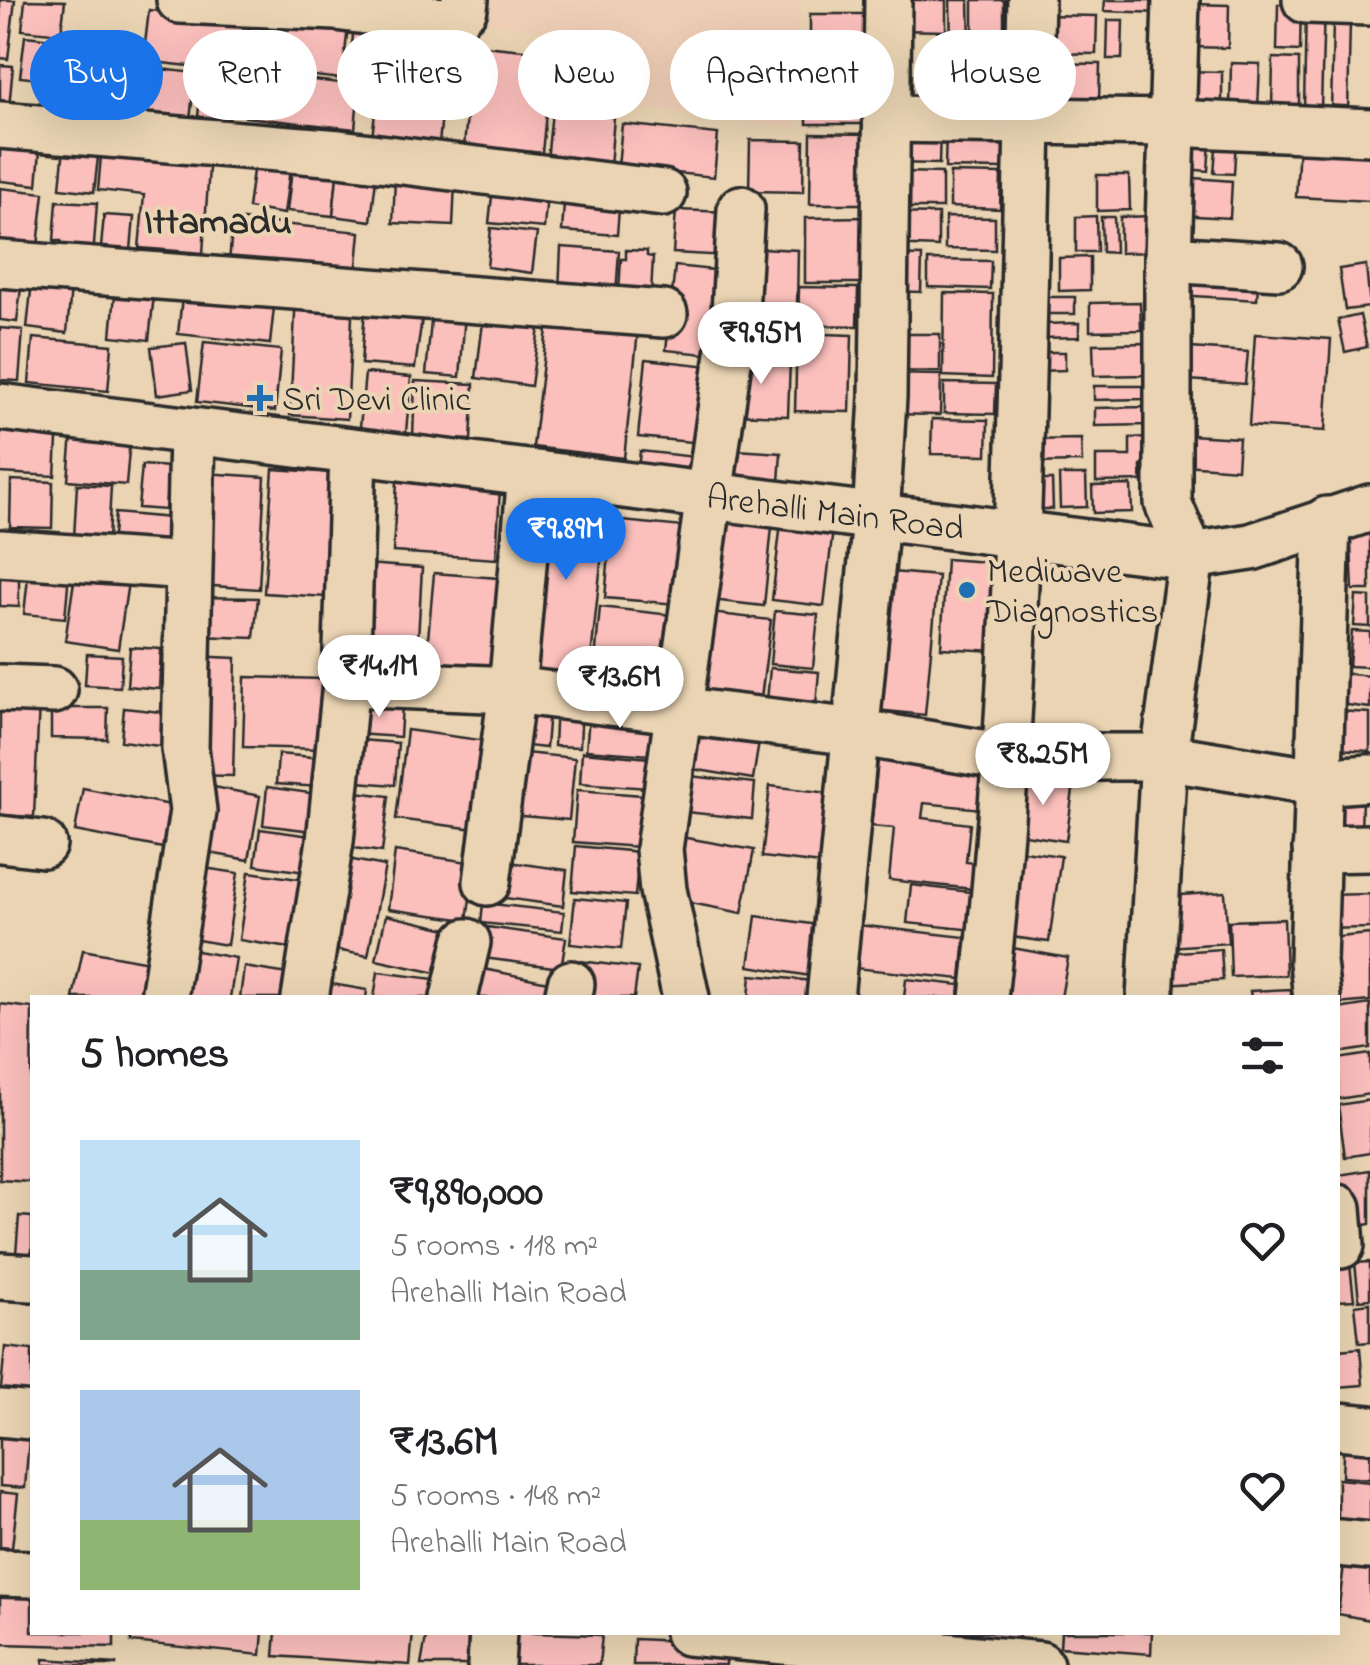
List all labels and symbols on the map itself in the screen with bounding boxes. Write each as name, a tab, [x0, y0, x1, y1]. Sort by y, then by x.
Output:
district label: Ittamadu	[144, 196, 292, 252]
pin: ₹9.95M	[680, 302, 842, 387]
place label: Sri Devi Clinic	[282, 376, 471, 427]
marker: Sri Devi Clinic	[247, 385, 273, 411]
street label: Arehalli Main Road	[703, 474, 967, 556]
pin: ₹9.89M	[485, 498, 647, 583]
place label: Mediwave Diagnostics	[986, 548, 1158, 639]
marker: Mediwave Diagnostics	[956, 579, 978, 601]
pin: ₹14.1M	[298, 635, 460, 720]
pin: ₹13.6M	[539, 646, 701, 731]
pin: ₹8.25M	[962, 723, 1124, 808]

